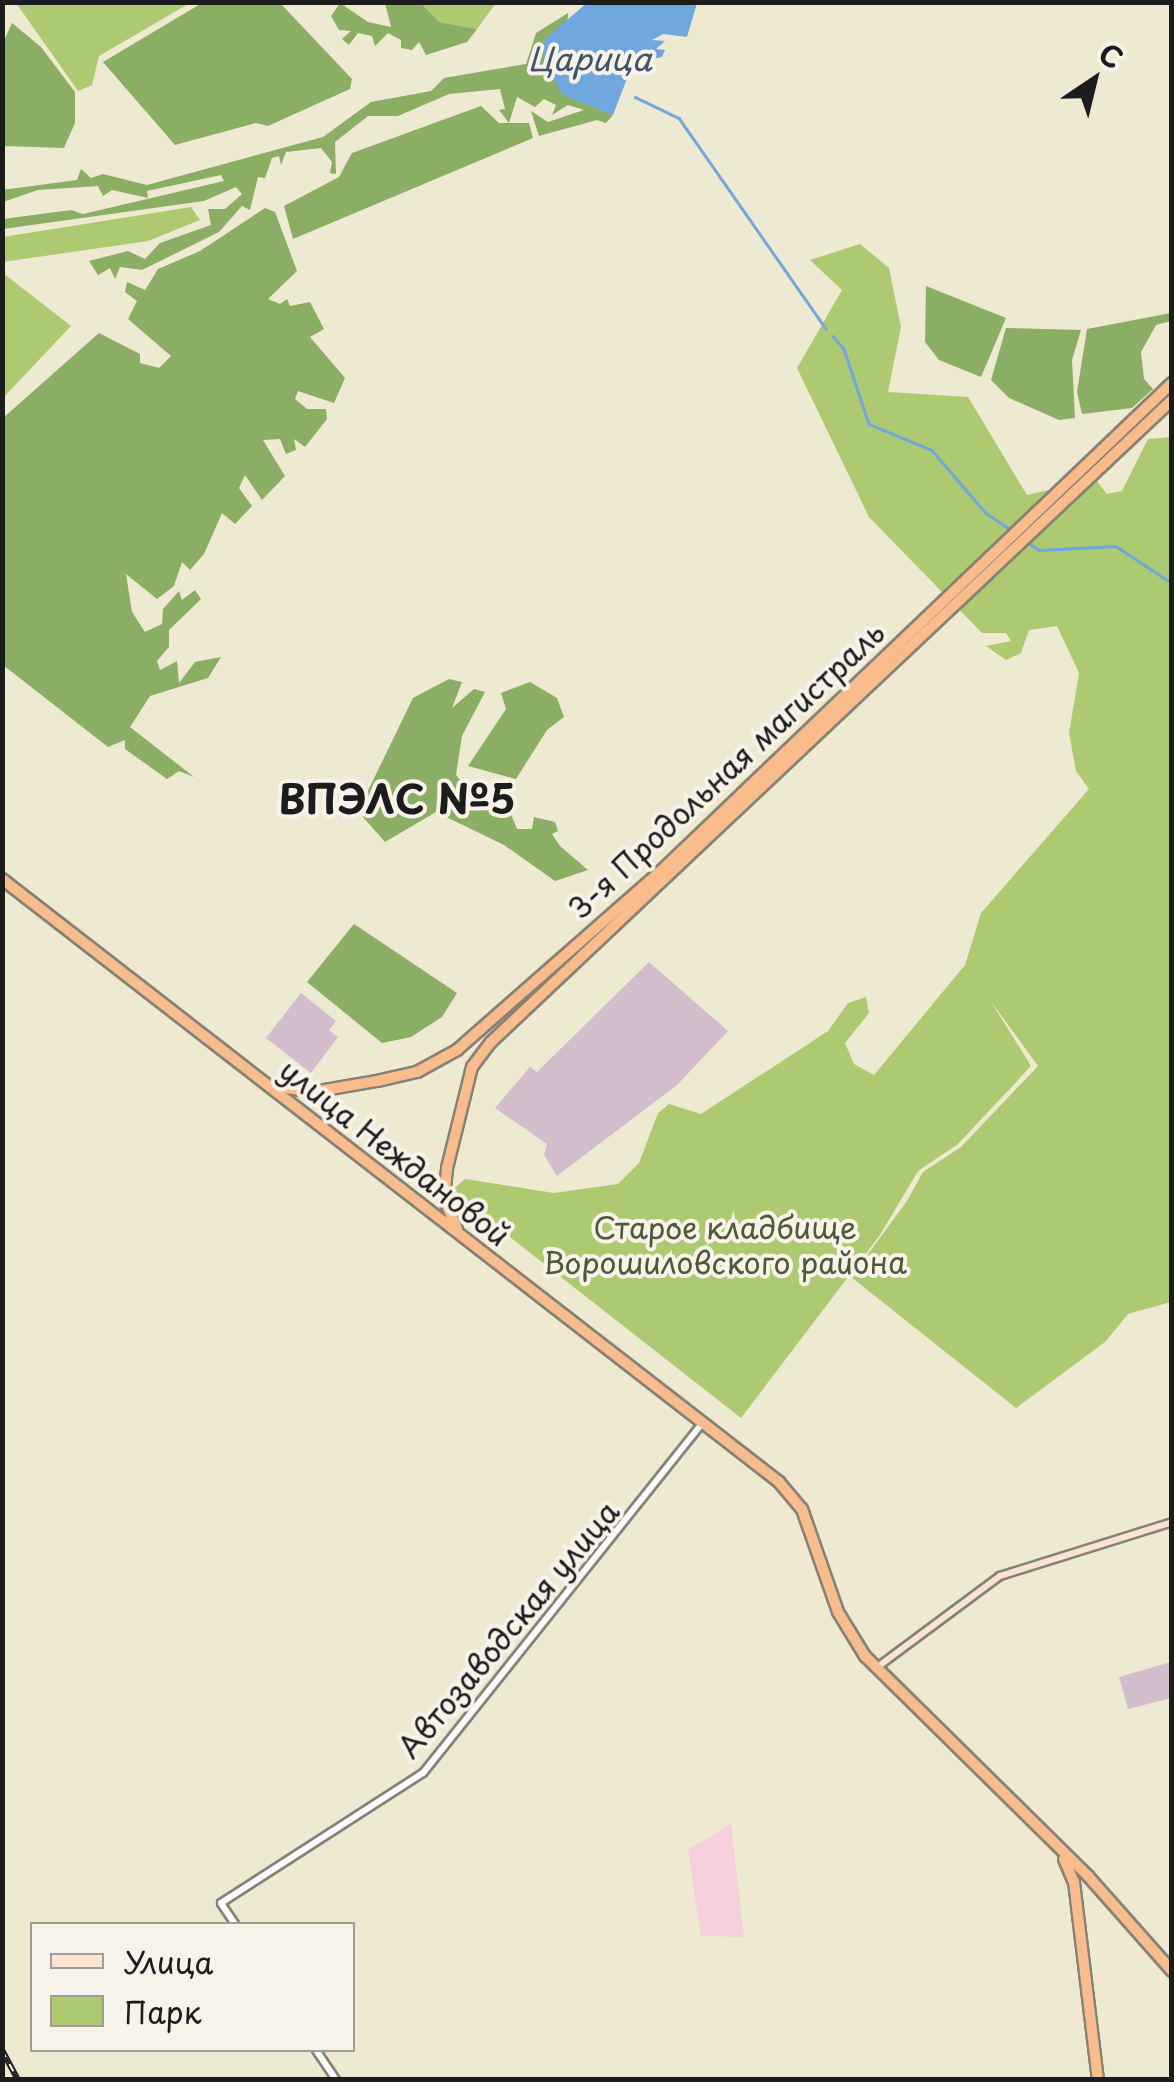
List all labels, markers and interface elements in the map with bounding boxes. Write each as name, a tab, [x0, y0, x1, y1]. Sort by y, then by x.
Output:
north arrow	[1044, 30, 1144, 130]
text: С	[1091, 31, 1132, 79]
water label: Царица	[528, 39, 652, 77]
street label: 3-я Продольная магистраль	[560, 614, 892, 926]
district label: ВПЭЛС №5	[279, 774, 515, 822]
street label: улица Неждановой	[272, 1050, 518, 1254]
park label: Старое кладбище Ворошиловского района	[543, 1209, 907, 1280]
street label: Автозаводская улица	[389, 1493, 627, 1765]
legend	[30, 1922, 355, 2052]
text: Улица	[124, 1939, 213, 1984]
text: Парк	[124, 1989, 201, 2034]

